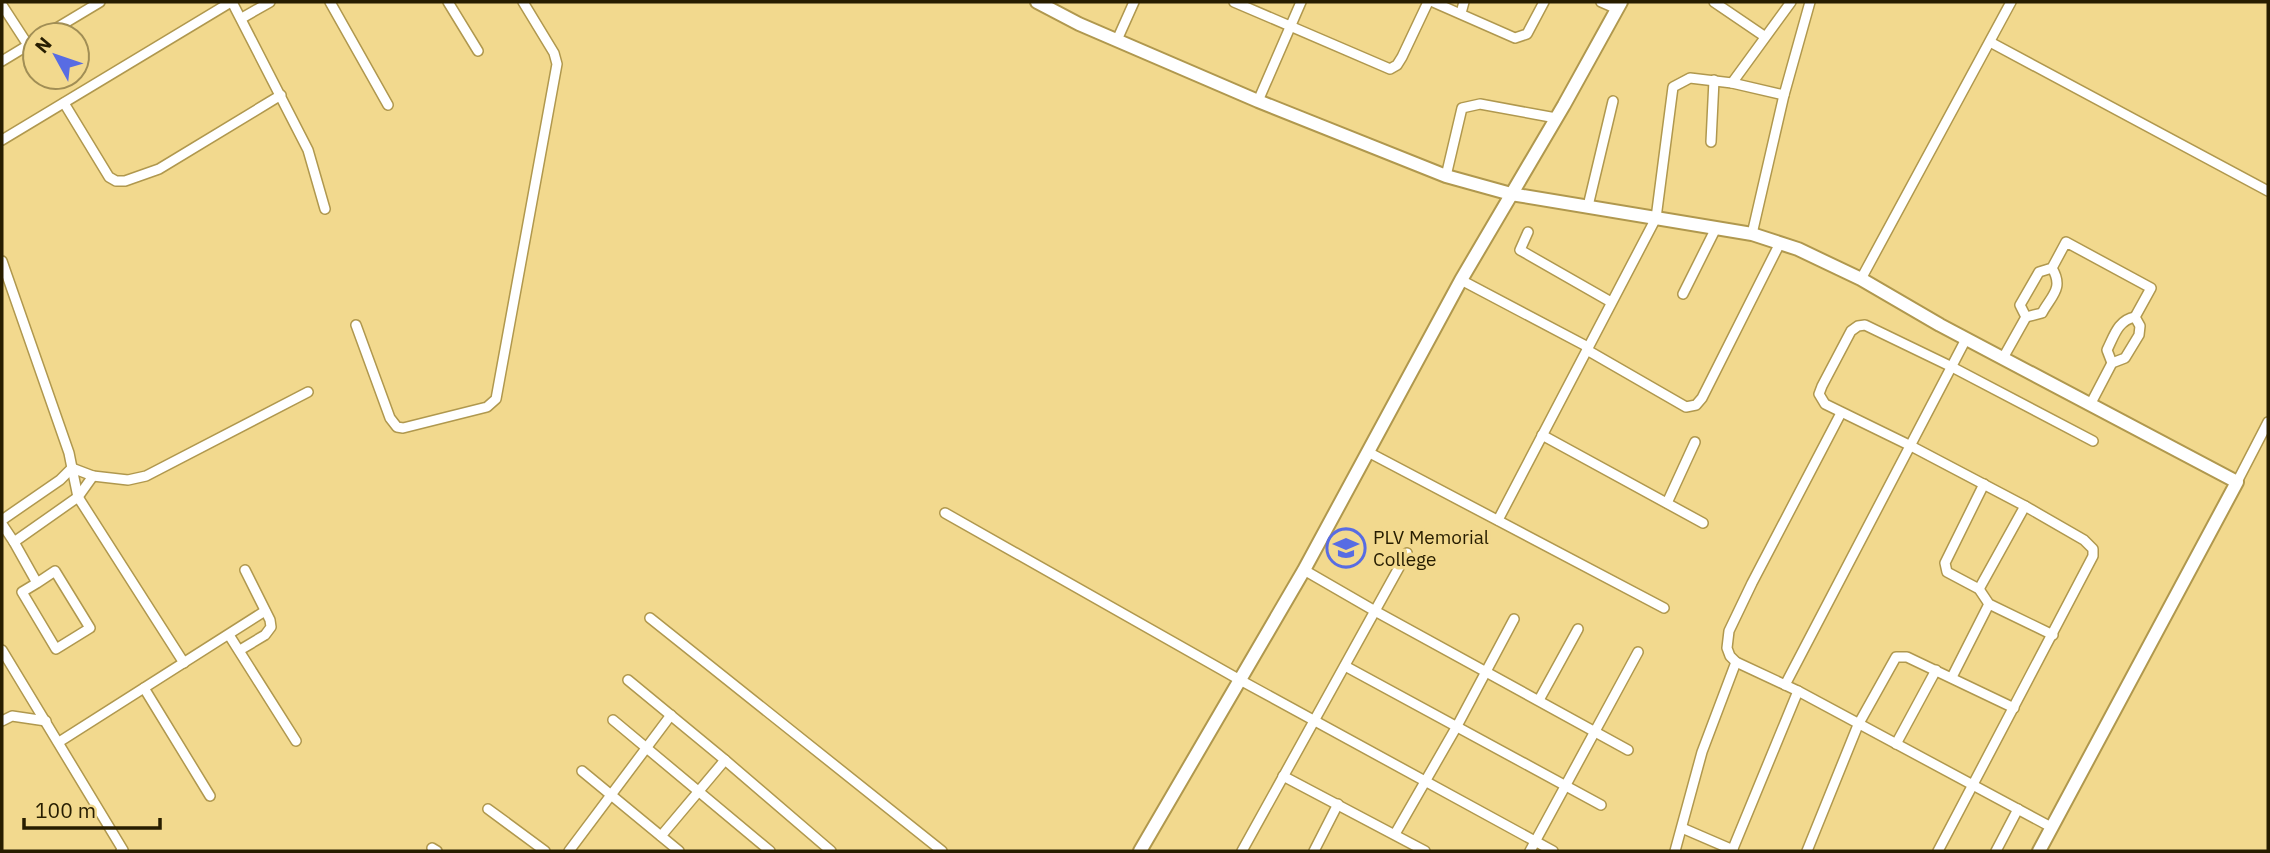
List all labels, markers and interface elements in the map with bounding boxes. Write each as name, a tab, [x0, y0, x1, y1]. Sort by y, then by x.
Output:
north arrow	[21, 21, 91, 91]
text: N	[29, 32, 57, 58]
place label: PLV Memorial College	[1373, 525, 1489, 571]
school or university icon: PLV Memorial College	[1325, 527, 1367, 569]
scale bar	[24, 786, 161, 830]
text: 100 m	[35, 796, 96, 824]

